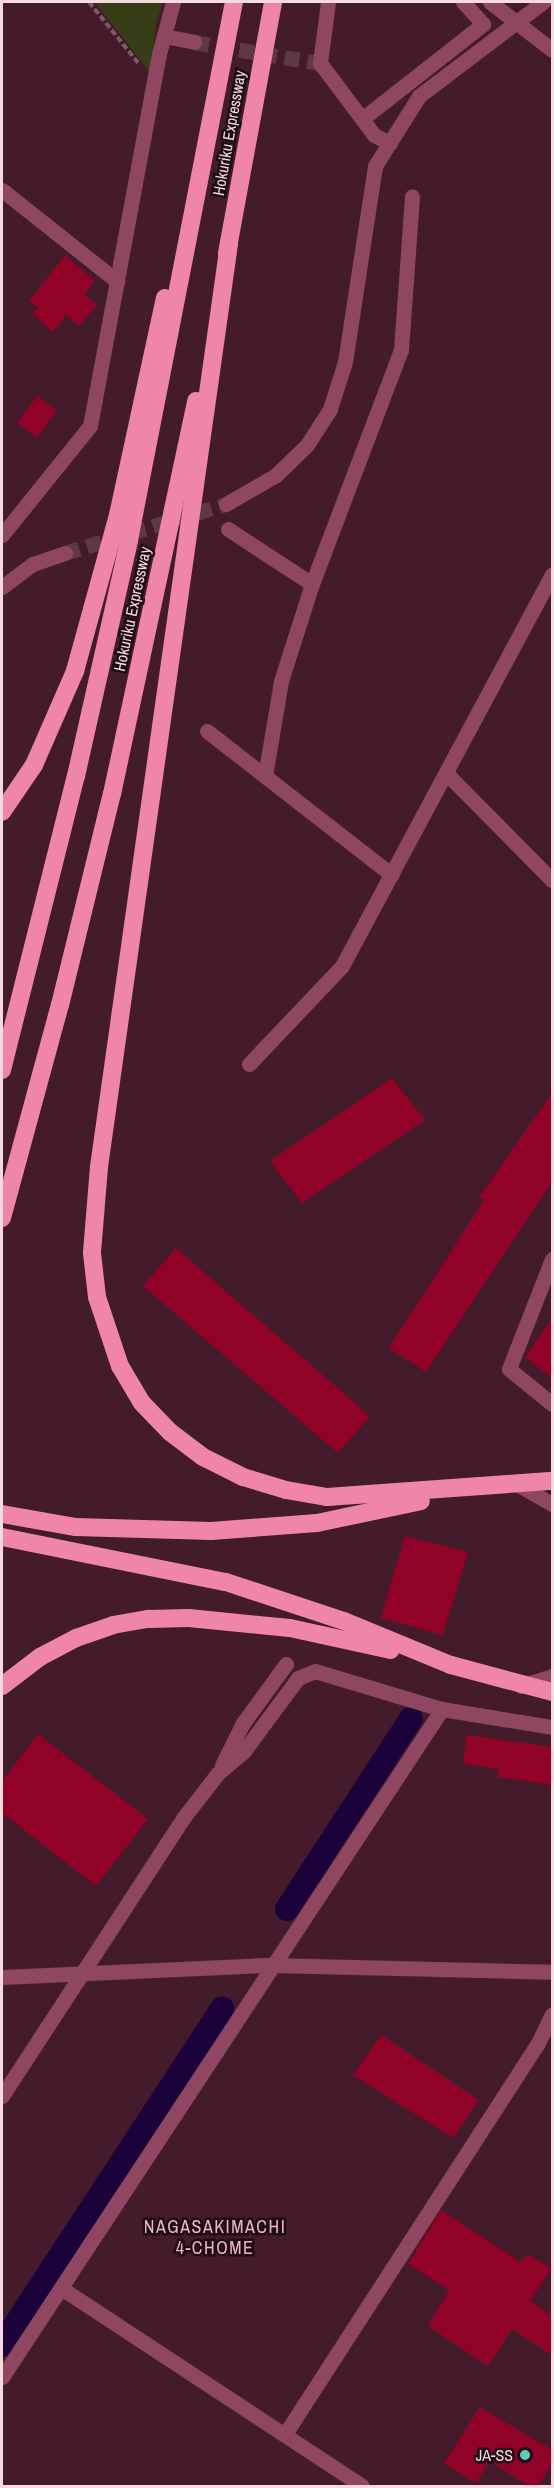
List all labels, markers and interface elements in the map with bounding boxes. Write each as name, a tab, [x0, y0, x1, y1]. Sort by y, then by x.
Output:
street label: Hokuriku Expressway	[209, 69, 249, 197]
street label: Hokuriku Expressway	[109, 545, 155, 673]
district label: NAGASAKIMACHI 4-CHOME	[144, 2217, 286, 2260]
place label: JA-SS	[476, 2445, 513, 2465]
marker: JA-SS	[518, 2448, 532, 2462]

